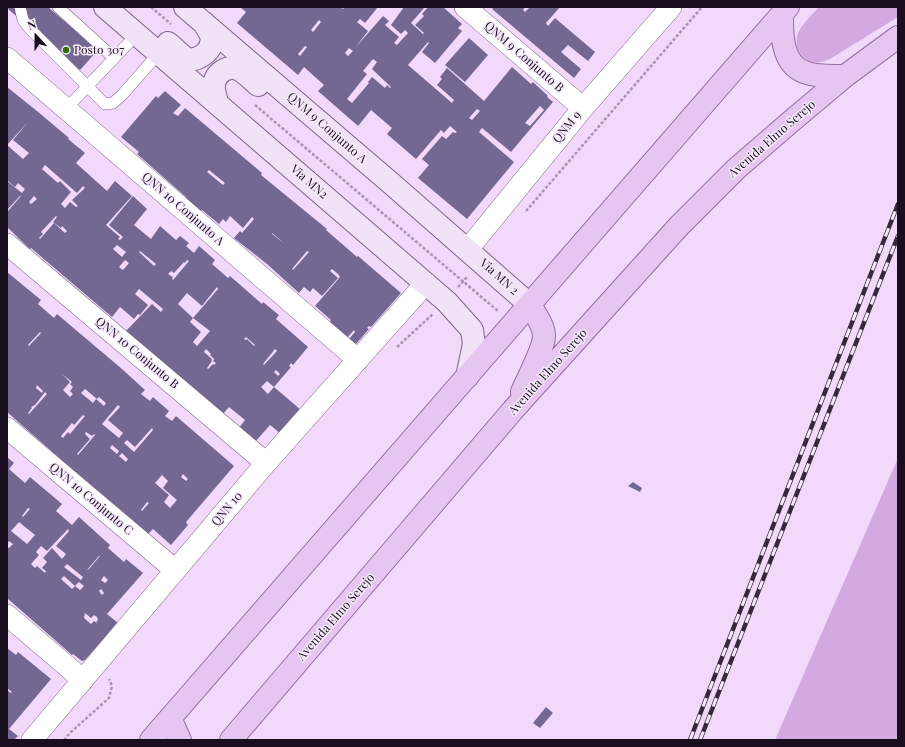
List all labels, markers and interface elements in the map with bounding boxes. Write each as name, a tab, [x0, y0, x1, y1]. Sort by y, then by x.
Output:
north arrow	[16, 16, 56, 56]
text: N	[25, 16, 38, 33]
street label: QNM 9 Conjunto B	[481, 19, 567, 95]
place label: Posto 307	[74, 43, 124, 57]
marker: Posto 307	[61, 45, 71, 55]
street label: QNM 9 Conjunto A	[284, 90, 370, 166]
street label: Avenida Elmo Serejo	[726, 97, 818, 181]
street label: QNM 9	[550, 108, 584, 146]
street label: Via MN2	[288, 162, 330, 202]
street label: QNN 10 Conjunto A	[139, 169, 227, 249]
street label: Via MN 2	[477, 256, 521, 298]
street label: QNN 10 Conjunto B	[93, 314, 181, 392]
street label: Avenida Elmo Serejo	[506, 326, 590, 418]
street label: QNN 10 Conjunto C	[46, 460, 136, 538]
street label: QNN 10	[209, 489, 245, 529]
street label: Avenida Elmo Serejo	[294, 571, 378, 663]

